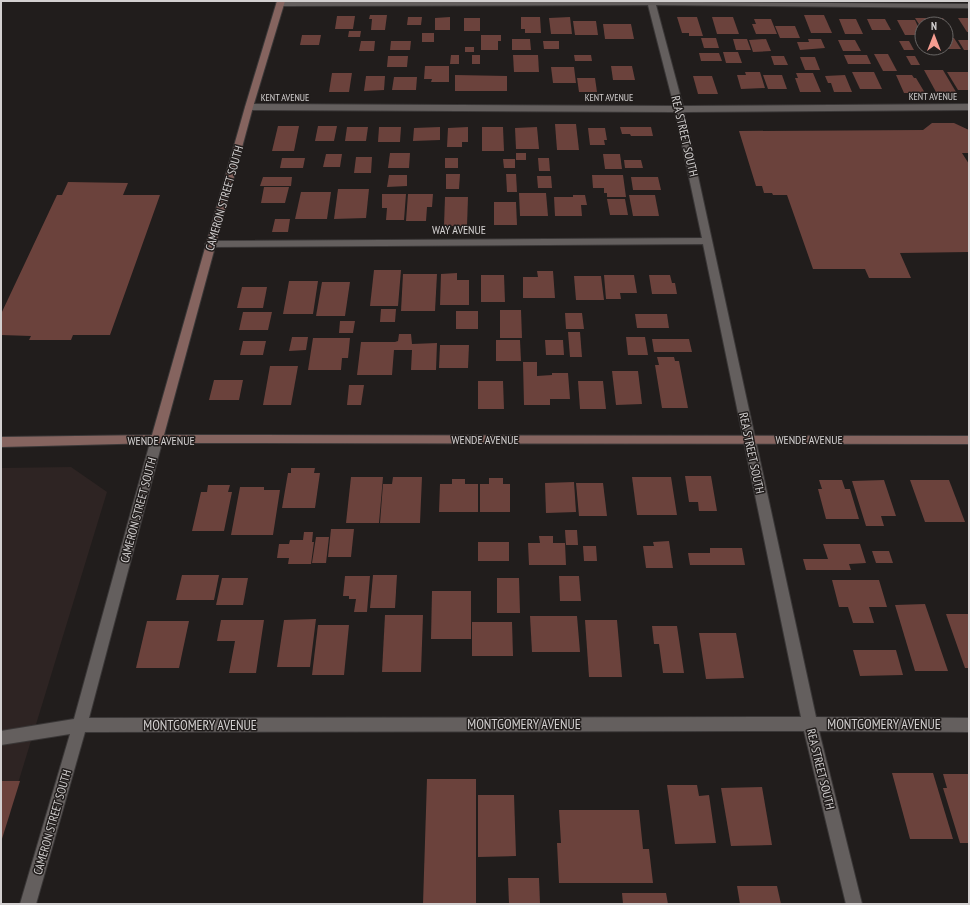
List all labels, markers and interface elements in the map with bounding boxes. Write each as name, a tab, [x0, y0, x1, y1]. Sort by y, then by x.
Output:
north arrow	[914, 16, 954, 56]
text: N	[931, 19, 937, 33]
street label: KENT AVENUE	[909, 90, 957, 103]
street label: KENT AVENUE	[261, 91, 309, 104]
street label: KENT AVENUE	[585, 91, 633, 104]
street label: REA STREET SOUTH	[668, 94, 702, 178]
street label: CAMERON STREET SOUTH	[202, 144, 246, 252]
street label: WAY AVENUE	[432, 222, 486, 237]
street label: REA STREET SOUTH	[736, 411, 768, 495]
street label: WENDE AVENUE	[451, 432, 519, 447]
street label: WENDE AVENUE	[775, 432, 843, 447]
street label: WENDE AVENUE	[127, 433, 195, 448]
street label: CAMERON STREET SOUTH	[117, 456, 159, 564]
street label: MONTGOMERY AVENUE	[467, 715, 581, 733]
street label: MONTGOMERY AVENUE	[827, 715, 941, 733]
street label: MONTGOMERY AVENUE	[143, 716, 257, 734]
street label: REA STREET SOUTH	[804, 727, 838, 811]
street label: CAMERON STREET SOUTH	[30, 768, 74, 876]

